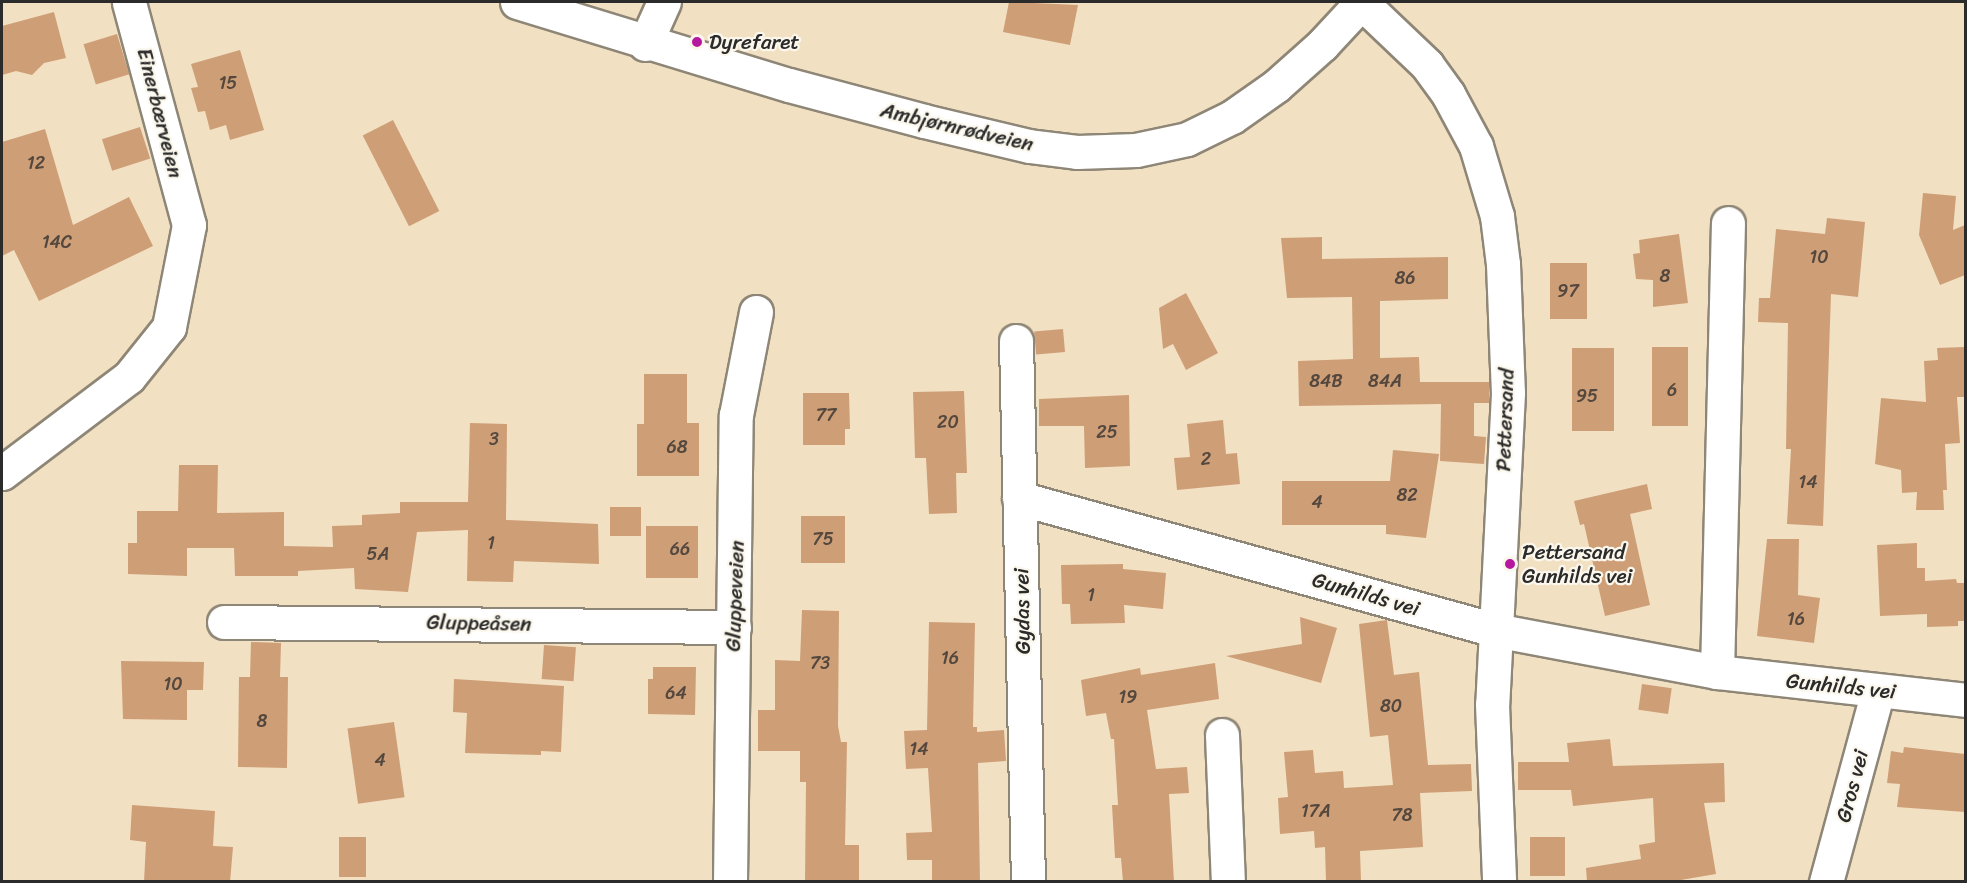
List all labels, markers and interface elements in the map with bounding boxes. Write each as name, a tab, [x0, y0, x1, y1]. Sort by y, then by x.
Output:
place label: Dyrefaret	[709, 29, 799, 55]
marker: Dyrefaret	[690, 35, 704, 49]
street label: Einerbærveien	[132, 45, 188, 181]
house number: 15	[219, 72, 237, 94]
street label: Ambjørnrødveien	[878, 97, 1036, 157]
house number: 12	[27, 152, 45, 174]
house number: 14C	[42, 231, 72, 253]
house number: 10	[1809, 246, 1829, 268]
house number: 8	[1660, 265, 1670, 287]
house number: 86	[1394, 267, 1416, 289]
house number: 97	[1557, 280, 1579, 302]
street label: Pettersand	[1491, 368, 1519, 472]
house number: 84B	[1309, 370, 1343, 392]
house number: 84A	[1368, 370, 1402, 392]
house number: 6	[1667, 379, 1677, 401]
house number: 95	[1576, 385, 1598, 407]
house number: 77	[816, 404, 836, 426]
house number: 20	[937, 411, 959, 433]
house number: 25	[1096, 421, 1118, 443]
house number: 3	[489, 428, 499, 450]
house number: 68	[666, 436, 688, 458]
house number: 2	[1201, 448, 1211, 470]
house number: 14	[1799, 471, 1817, 493]
house number: 82	[1396, 484, 1418, 506]
house number: 4	[1311, 491, 1323, 513]
house number: 75	[812, 528, 834, 550]
house number: 1	[487, 532, 495, 554]
house number: 66	[670, 538, 690, 560]
place label: Pettersand Gunhilds vei	[1522, 539, 1633, 589]
street label: Gluppeveien	[720, 540, 750, 652]
house number: 5A	[367, 543, 389, 565]
marker: Pettersand Gunhilds vei	[1503, 557, 1517, 571]
street label: Gunhilds vei	[1309, 567, 1423, 621]
street label: Gydas vei	[1009, 568, 1035, 654]
house number: 1	[1087, 584, 1095, 606]
house number: 16	[1787, 608, 1805, 630]
street label: Gluppeåsen	[426, 609, 532, 637]
house number: 16	[941, 647, 959, 669]
house number: 73	[810, 652, 830, 674]
street label: Gunhilds vei	[1784, 668, 1898, 704]
house number: 10	[163, 673, 183, 695]
house number: 64	[665, 682, 687, 704]
house number: 19	[1119, 686, 1137, 708]
house number: 80	[1380, 695, 1402, 717]
house number: 8	[257, 710, 267, 732]
house number: 14	[910, 738, 928, 760]
street label: Gros vei	[1830, 747, 1874, 825]
house number: 4	[374, 749, 386, 771]
house number: 17A	[1301, 800, 1331, 822]
house number: 78	[1391, 804, 1413, 826]

